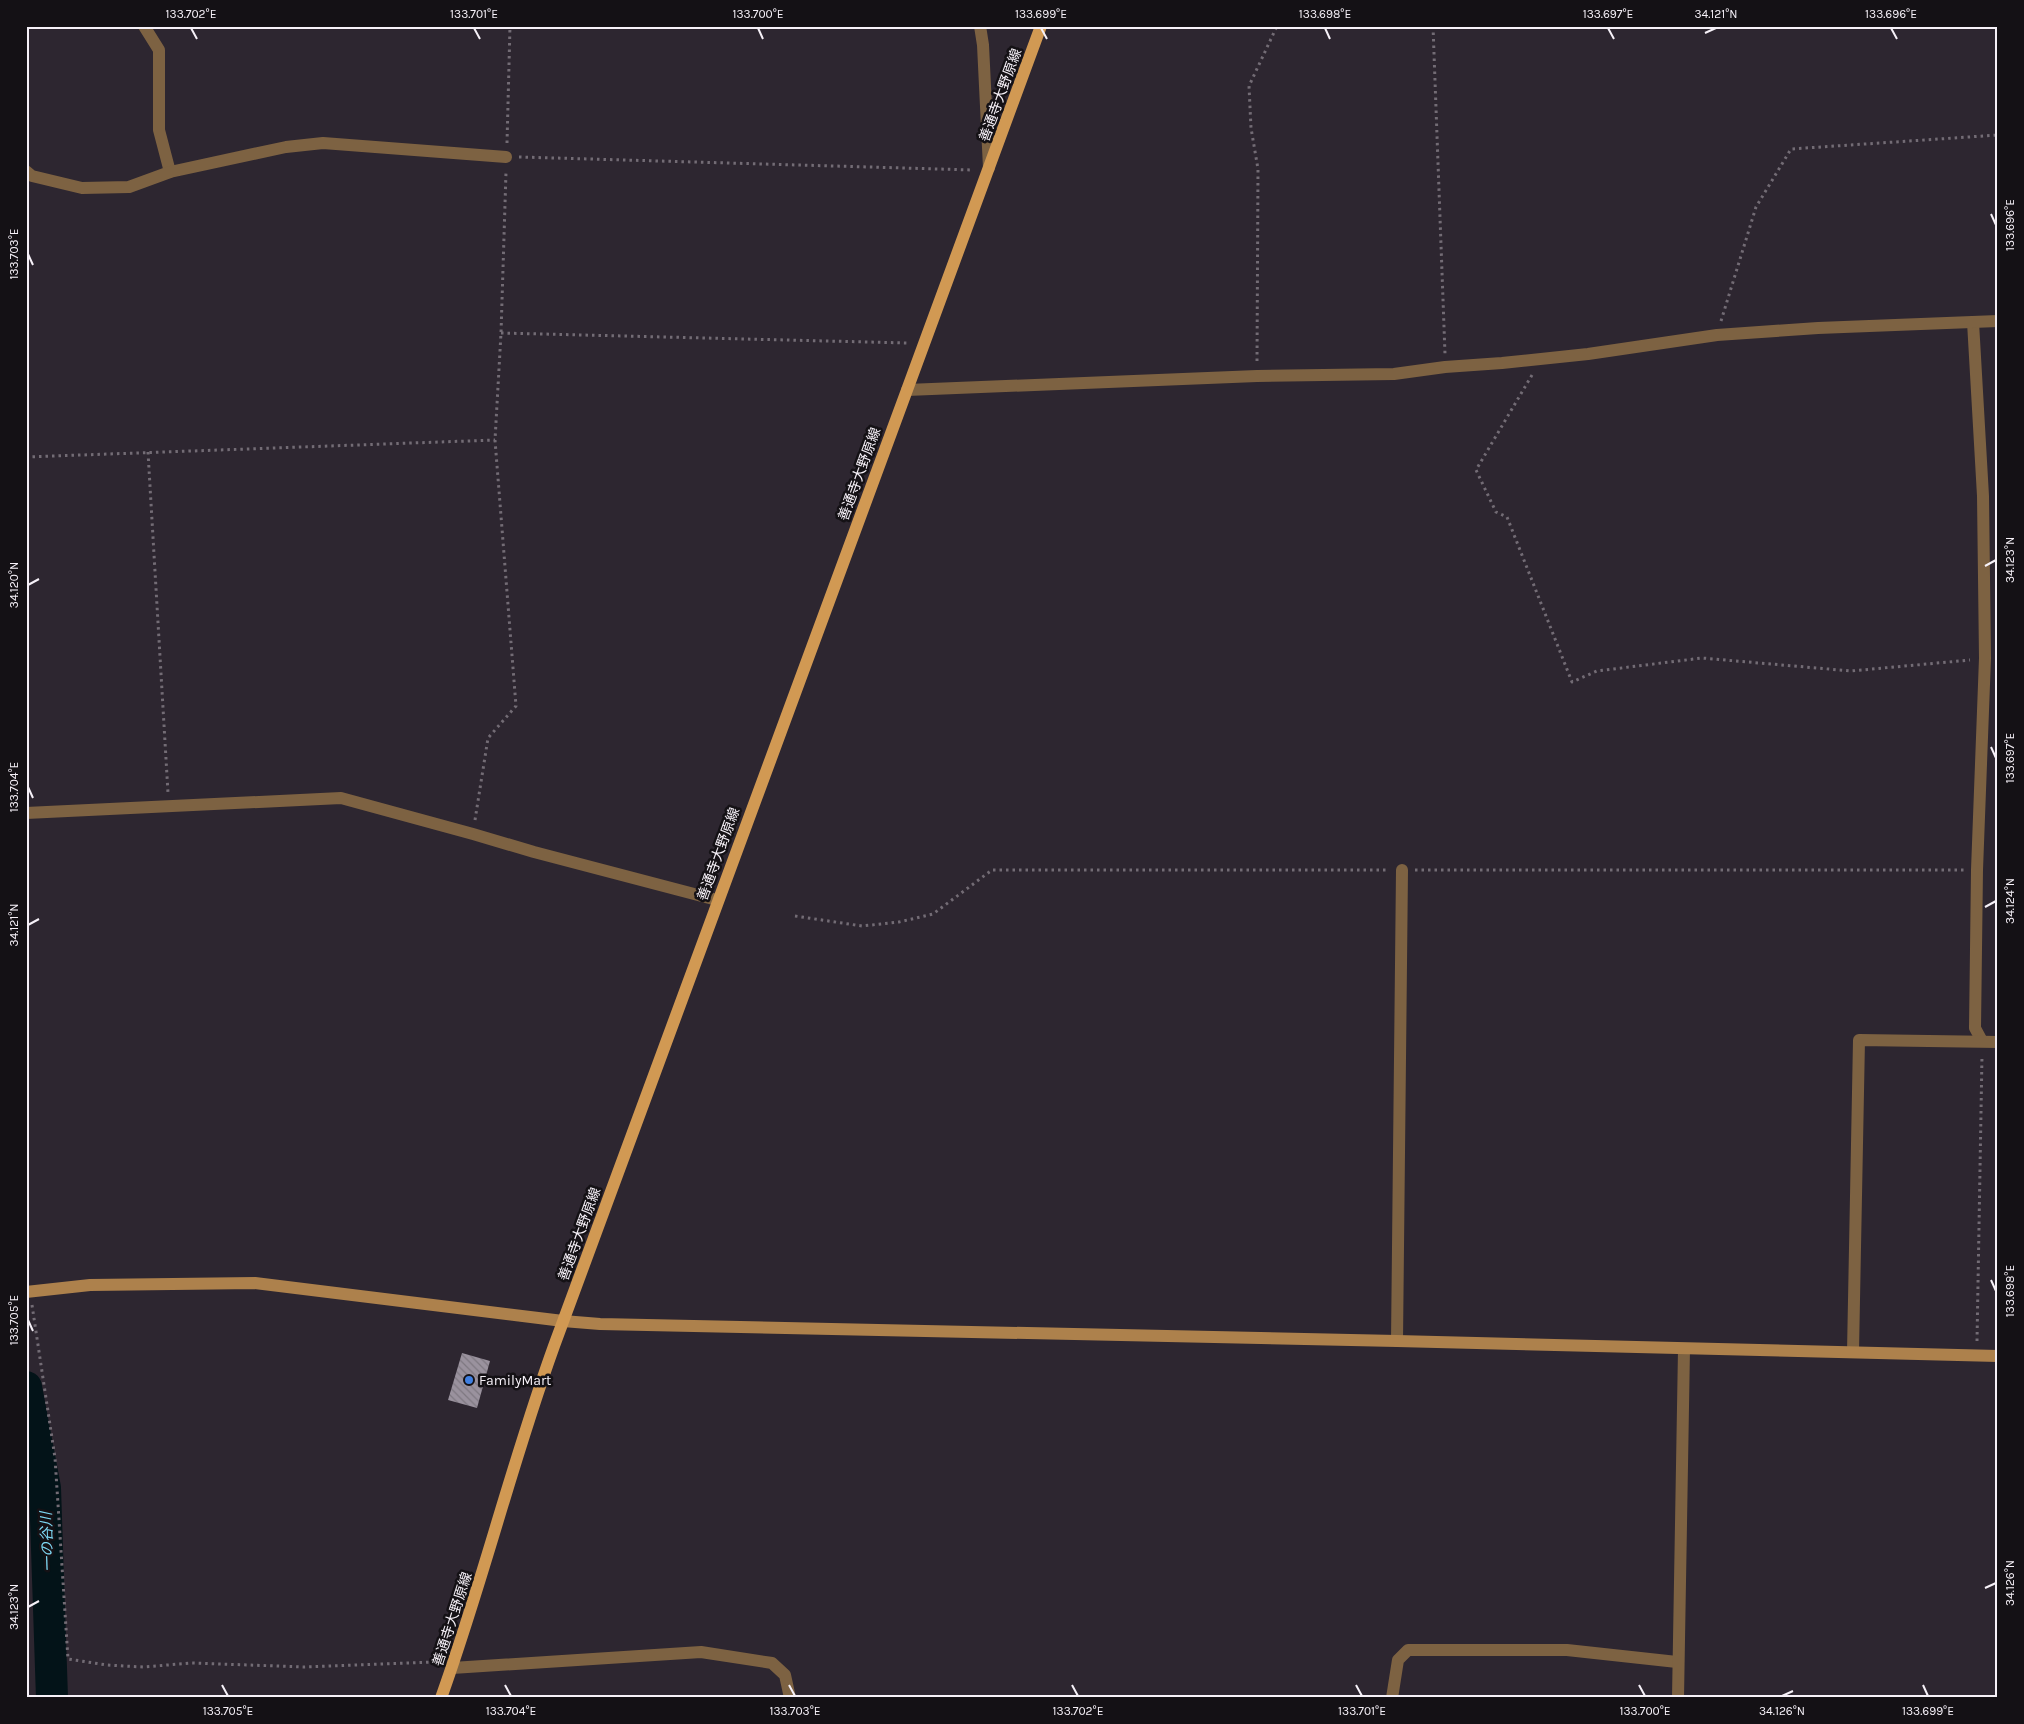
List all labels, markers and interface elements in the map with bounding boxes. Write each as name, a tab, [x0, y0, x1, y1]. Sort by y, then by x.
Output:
text: 133.702°E	[166, 7, 216, 21]
text: 133.701°E	[450, 7, 498, 21]
text: 133.700°E	[733, 7, 784, 21]
text: 133.699°E	[1015, 7, 1067, 21]
text: 133.698°E	[1299, 7, 1351, 21]
text: 133.697°E	[1583, 7, 1633, 21]
text: 34.121°N	[1694, 7, 1738, 21]
text: 133.696°E	[1865, 7, 1917, 21]
street label: 善通寺大野原線	[976, 46, 1025, 144]
text: 133.696°E	[2003, 199, 2017, 251]
text: 133.703°E	[7, 229, 21, 279]
street label: 善通寺大野原線	[835, 425, 884, 523]
text: 34.123°N	[2003, 537, 2017, 583]
text: 34.120°N	[7, 562, 21, 608]
text: 133.697°E	[2003, 733, 2017, 783]
text: 133.704°E	[7, 762, 21, 812]
street label: 善通寺大野原線	[694, 805, 743, 903]
text: 34.124°N	[2003, 878, 2017, 924]
text: 34.121°N	[7, 903, 21, 947]
street label: 善通寺大野原線	[555, 1185, 604, 1283]
text: 133.698°E	[2003, 1265, 2017, 1317]
text: 133.705°E	[7, 1295, 21, 1345]
place label: FamilyMart	[479, 1372, 551, 1389]
marker: FamilyMart	[463, 1374, 475, 1386]
water label: 一の谷川	[37, 1510, 57, 1572]
text: 34.126°N	[2003, 1560, 2017, 1606]
street label: 善通寺大野原線	[429, 1570, 476, 1668]
text: 34.123°N	[7, 1584, 21, 1630]
text: 133.705°E	[203, 1704, 253, 1718]
text: 133.704°E	[486, 1704, 536, 1718]
text: 133.703°E	[770, 1704, 820, 1718]
text: 133.702°E	[1053, 1704, 1103, 1718]
text: 133.701°E	[1338, 1704, 1386, 1718]
text: 133.700°E	[1620, 1704, 1671, 1718]
text: 34.126°N	[1759, 1704, 1805, 1718]
text: 133.699°E	[1902, 1704, 1954, 1718]

